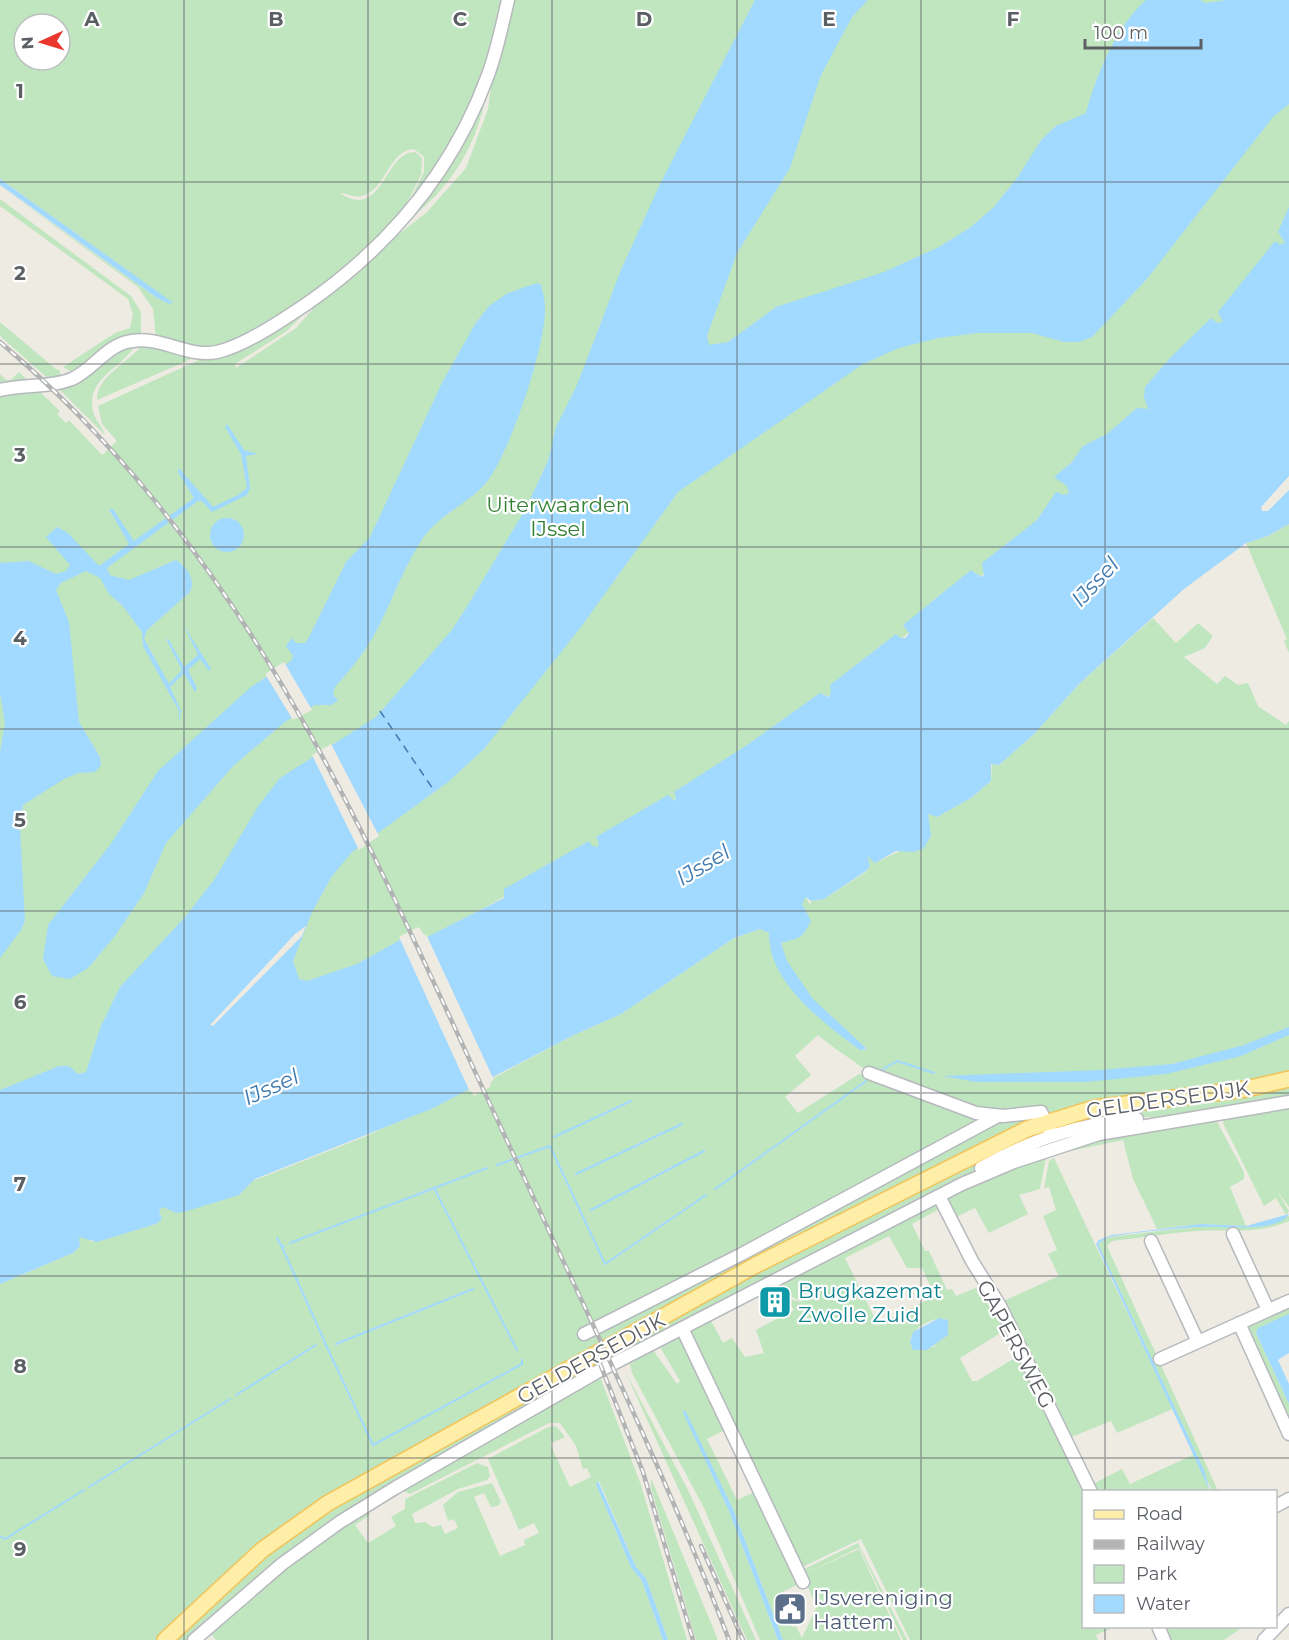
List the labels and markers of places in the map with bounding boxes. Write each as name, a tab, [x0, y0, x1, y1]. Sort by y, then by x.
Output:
place label: Brugkazemat Zwolle Zuid	[798, 1278, 942, 1327]
building icon: Brugkazemat Zwolle Zuid	[757, 1284, 793, 1320]
place label: IJsvereniging Hattem	[813, 1585, 953, 1634]
public building icon: IJsvereniging Hattem	[772, 1591, 808, 1627]

